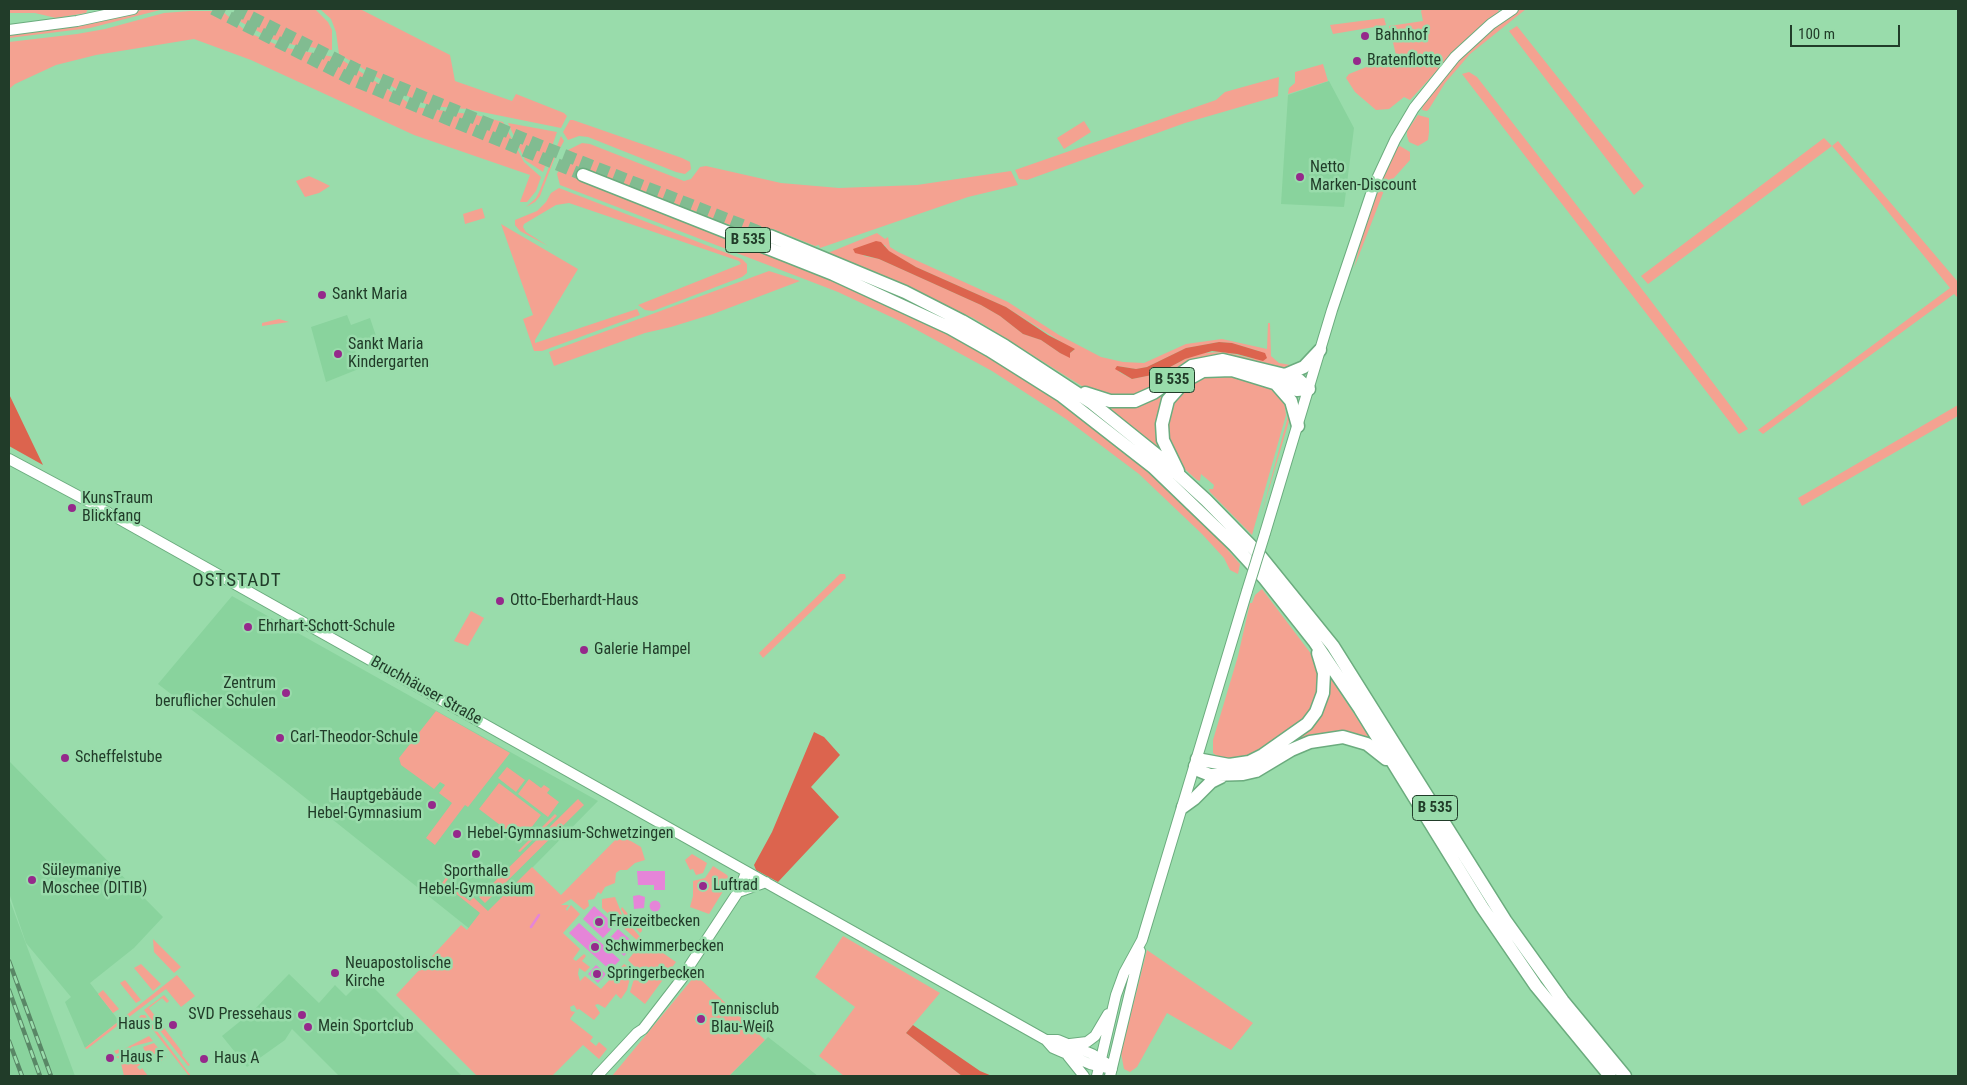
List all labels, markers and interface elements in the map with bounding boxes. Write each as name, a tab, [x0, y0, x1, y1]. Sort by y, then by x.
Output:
scale bar	[1792, 15, 1902, 47]
text: 100 m	[1798, 25, 1835, 43]
place label: Bahnhof	[1375, 26, 1428, 46]
marker: Bahnhof	[1359, 30, 1371, 42]
place label: Bratenflotte	[1367, 51, 1441, 71]
marker: Bratenflotte	[1351, 55, 1363, 67]
place label: Netto Marken-Discount	[1310, 158, 1417, 196]
marker: Netto Marken-Discount	[1294, 171, 1306, 183]
road number: B 535	[726, 228, 770, 252]
place label: Sankt Maria	[332, 285, 407, 305]
marker: Sankt Maria	[316, 289, 328, 301]
place label: Sankt Maria Kindergarten	[348, 335, 429, 373]
marker: Sankt Maria Kindergarten	[332, 348, 344, 360]
road number: B 535	[1150, 368, 1194, 392]
place label: KunsTraum Blickfang	[82, 489, 153, 527]
marker: KunsTraum Blickfang	[66, 502, 78, 514]
district label: OSTSTADT	[191, 570, 283, 592]
place label: Otto-Eberhardt-Haus	[510, 591, 639, 611]
marker: Otto-Eberhardt-Haus	[494, 595, 506, 607]
place label: Ehrhart-Schott-Schule	[258, 617, 395, 637]
marker: Ehrhart-Schott-Schule	[242, 621, 254, 633]
place label: Galerie Hampel	[594, 640, 691, 660]
marker: Galerie Hampel	[578, 644, 590, 656]
street label: Bruchhäuser Straße	[367, 653, 485, 729]
place label: Zentrum beruflicher Schulen	[155, 674, 276, 712]
marker: Zentrum beruflicher Schulen	[280, 687, 292, 699]
place label: Carl-Theodor-Schule	[290, 728, 418, 748]
marker: Carl-Theodor-Schule	[274, 732, 286, 744]
place label: Scheffelstube	[75, 748, 162, 768]
marker: Scheffelstube	[59, 752, 71, 764]
place label: Hauptgebäude Hebel-Gymnasium	[307, 786, 422, 824]
road number: B 535	[1412, 796, 1458, 820]
marker: Hauptgebäude Hebel-Gymnasium	[426, 799, 438, 811]
place label: Hebel-Gymnasium-Schwetzingen	[467, 824, 673, 844]
marker: Hebel-Gymnasium-Schwetzingen	[451, 828, 463, 840]
marker: Sporthalle Hebel-Gymnasium	[470, 848, 482, 860]
place label: Süleymaniye Moschee (DITIB)	[42, 861, 147, 899]
place label: Sporthalle Hebel-Gymnasium	[419, 862, 533, 900]
marker: Süleymaniye Moschee (DITIB)	[26, 874, 38, 886]
place label: Luftrad	[713, 876, 758, 896]
marker: Luftrad	[697, 880, 709, 892]
place label: Freizeitbecken	[609, 912, 700, 932]
marker: Freizeitbecken	[593, 916, 605, 928]
place label: Schwimmerbecken	[605, 937, 724, 957]
marker: Schwimmerbecken	[589, 941, 601, 953]
place label: Neuapostolische Kirche	[345, 954, 451, 992]
place label: Springerbecken	[607, 964, 705, 984]
marker: Neuapostolische Kirche	[329, 967, 341, 979]
marker: Springerbecken	[591, 968, 603, 980]
place label: Tennisclub Blau-Weiß	[711, 1000, 779, 1038]
place label: SVD Pressehaus	[188, 1005, 292, 1025]
marker: SVD Pressehaus	[296, 1009, 308, 1021]
marker: Tennisclub Blau-Weiß	[695, 1013, 707, 1025]
place label: Haus B	[118, 1015, 163, 1035]
place label: Mein Sportclub	[318, 1017, 414, 1037]
marker: Haus B	[167, 1019, 179, 1031]
marker: Mein Sportclub	[302, 1021, 314, 1033]
place label: Haus F	[120, 1048, 164, 1068]
place label: Haus A	[214, 1049, 260, 1069]
marker: Haus F	[104, 1052, 116, 1064]
marker: Haus A	[198, 1053, 210, 1065]

